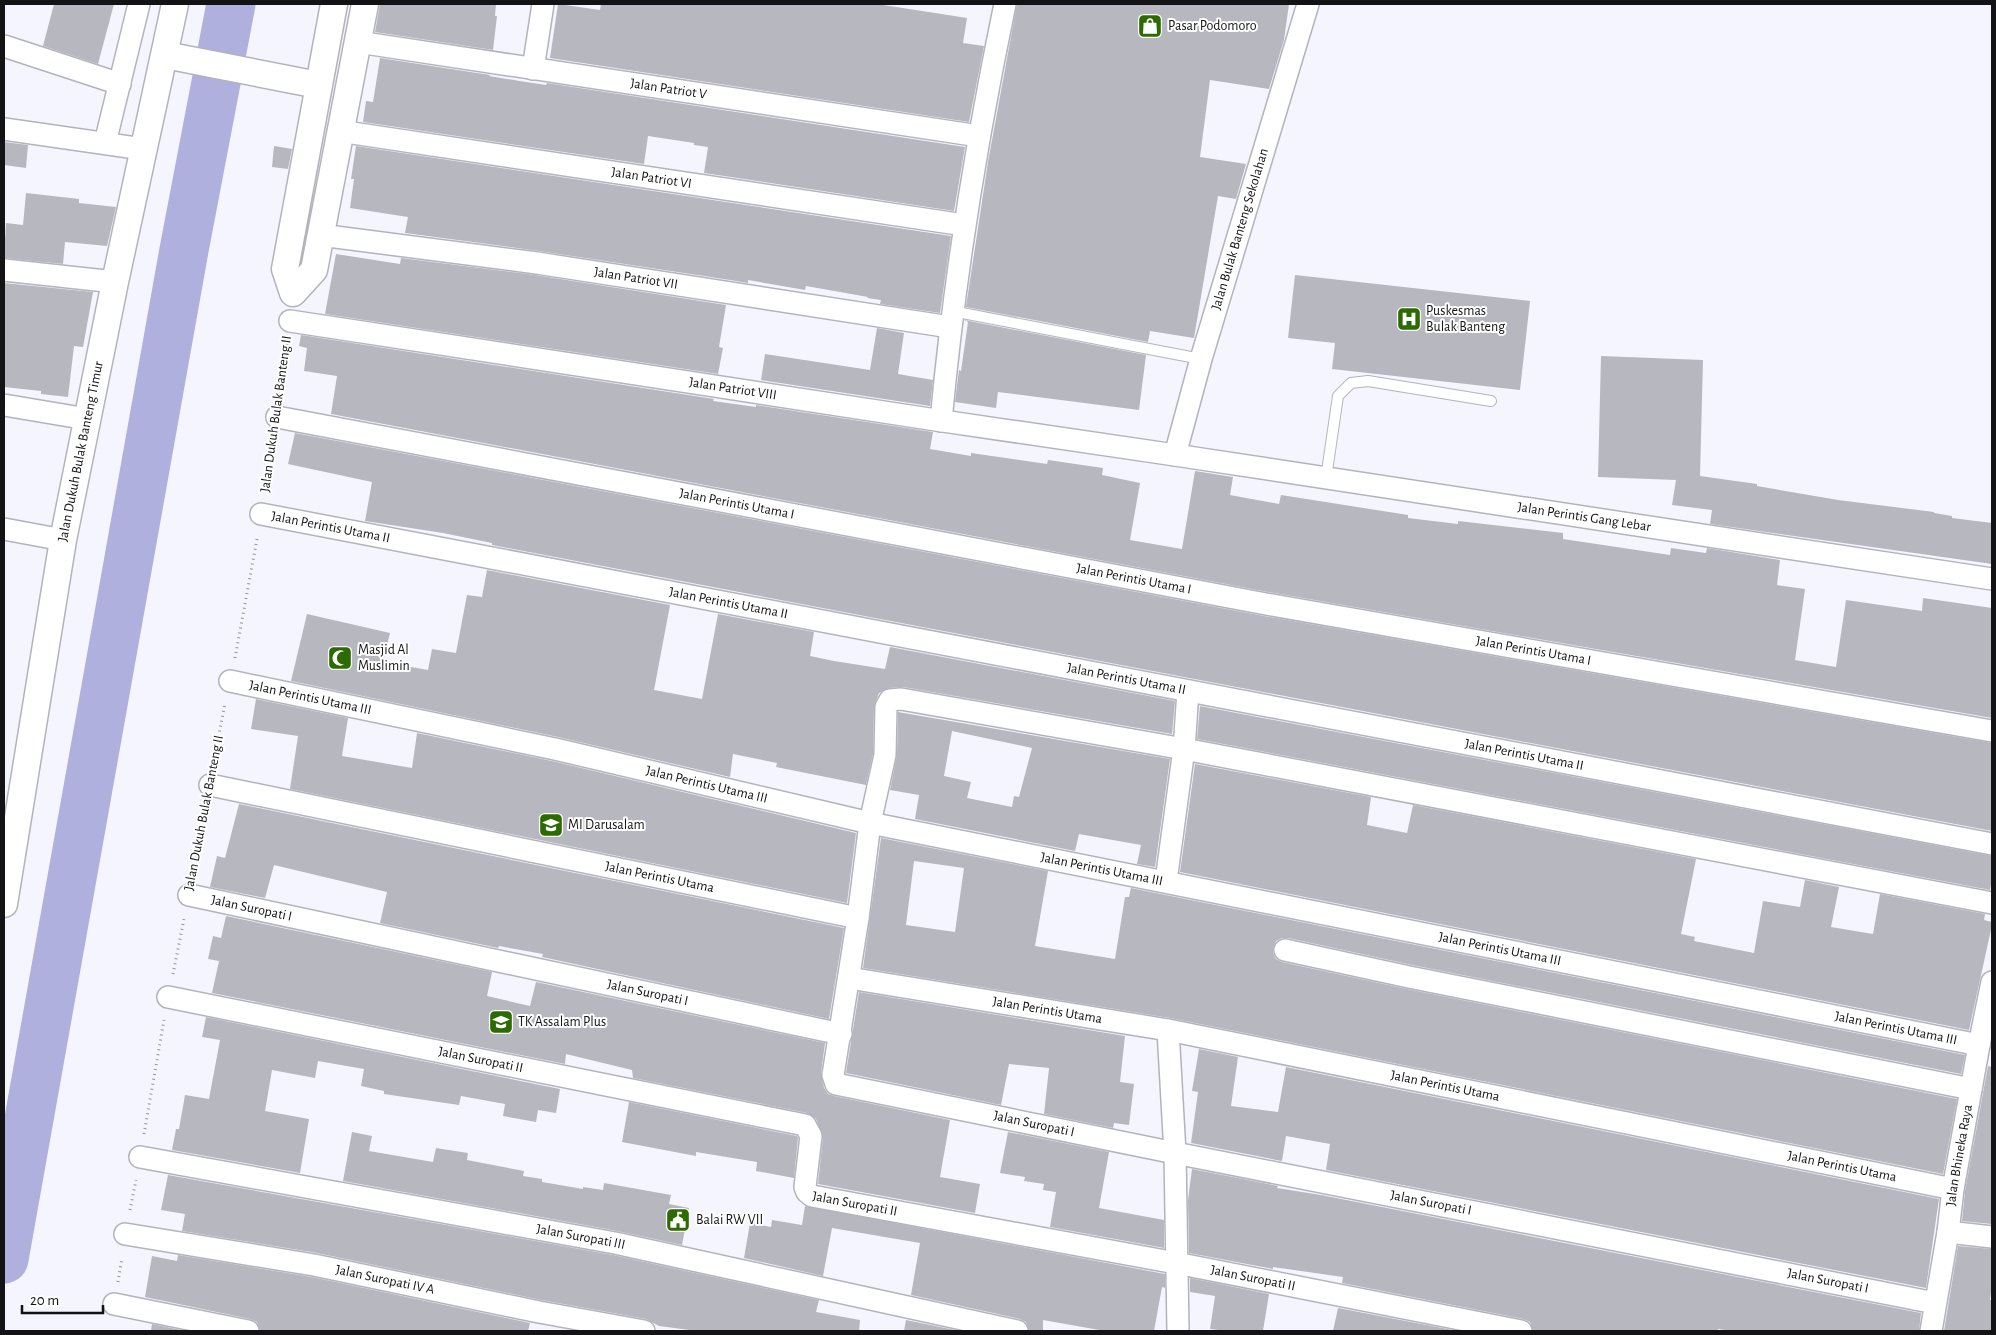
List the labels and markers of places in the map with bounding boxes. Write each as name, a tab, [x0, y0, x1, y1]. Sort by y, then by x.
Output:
shop icon: Pasar Podomoro	[1137, 13, 1163, 39]
place label: Pasar Podomoro	[1168, 19, 1257, 33]
place label: Puskesmas Bulak Banteng	[1426, 304, 1505, 334]
hospital icon: Puskesmas Bulak Banteng	[1396, 306, 1422, 332]
place label: Masjid Al Muslimin	[358, 643, 410, 673]
mosque icon: Masjid Al Muslimin	[327, 645, 353, 671]
school or university icon: MI Darusalam	[538, 812, 564, 838]
place label: MI Darusalam	[568, 818, 645, 832]
school or university icon: TK Assalam Plus	[488, 1009, 514, 1035]
place label: TK Assalam Plus	[518, 1015, 606, 1029]
public building icon: Balai RW VII	[665, 1207, 691, 1233]
place label: Balai RW VII	[696, 1213, 763, 1227]

